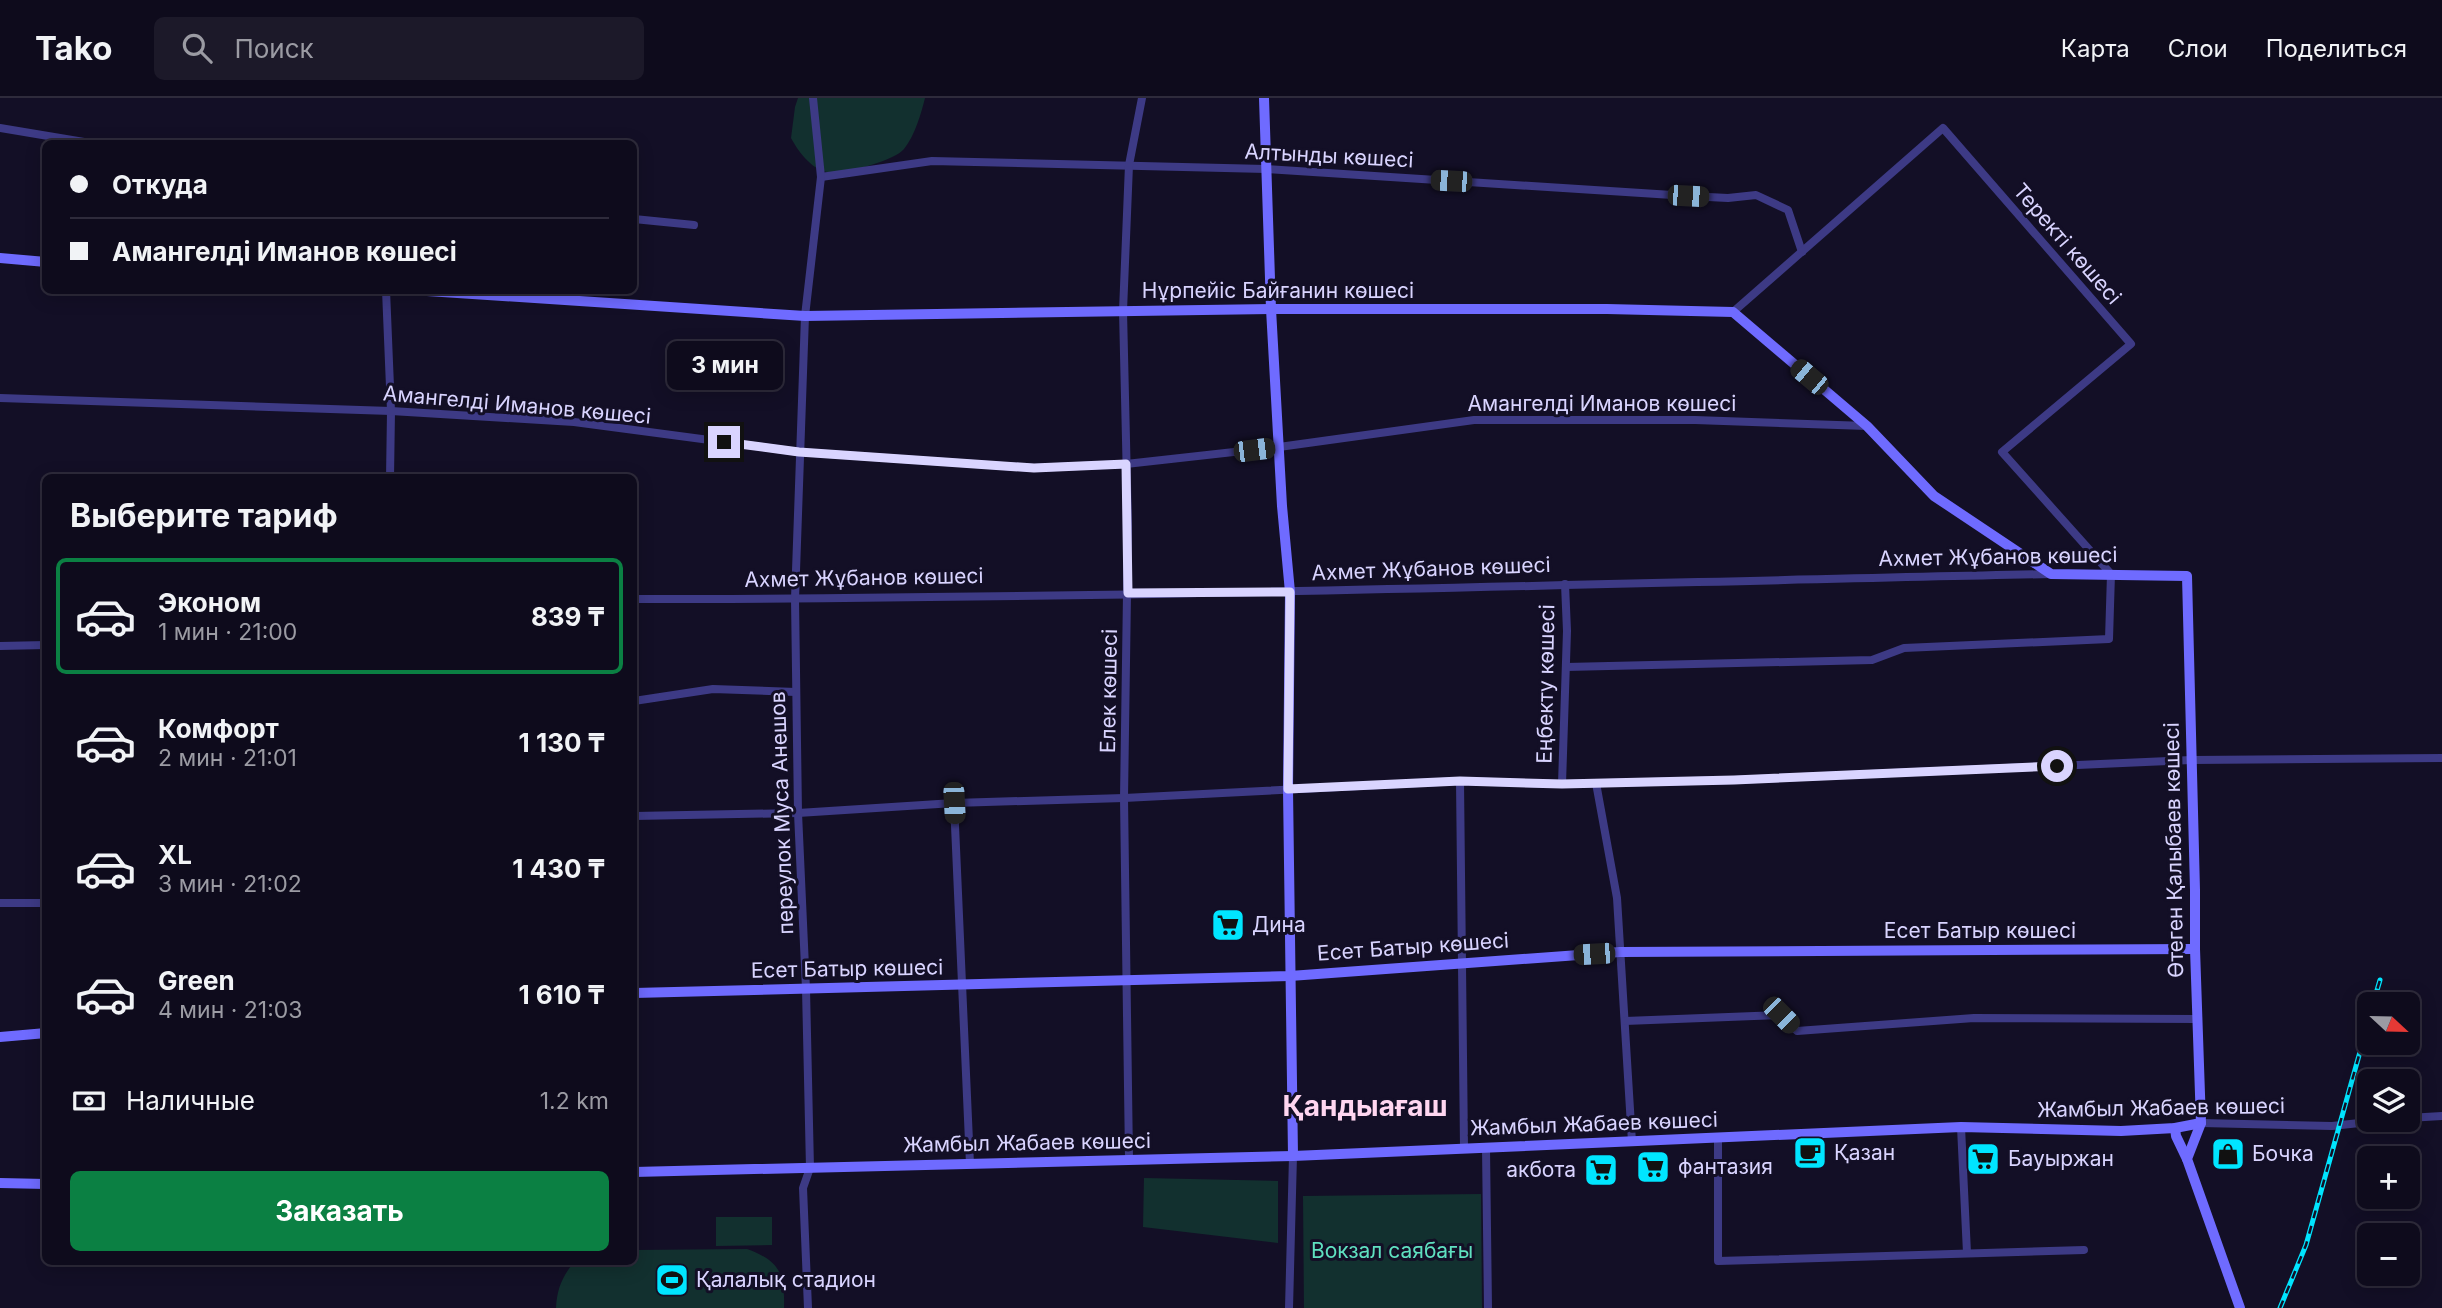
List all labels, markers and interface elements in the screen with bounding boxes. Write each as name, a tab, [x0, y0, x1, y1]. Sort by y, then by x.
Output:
search box	[154, 17, 644, 80]
text: Tako	[35, 28, 112, 68]
icon: search	[178, 29, 216, 67]
text: Поиск	[234, 33, 314, 64]
text: Карта	[2061, 34, 2130, 63]
text: Слои	[2168, 34, 2228, 63]
text: Поделиться	[2266, 34, 2407, 63]
street label: Алтынды көшесі	[1244, 139, 1414, 172]
text: Откуда	[112, 169, 208, 200]
car	[1430, 169, 1473, 193]
street label: Теректі көшесі	[2008, 178, 2127, 309]
car	[1667, 184, 1710, 208]
text: Амангелді Иманов көшесі	[112, 236, 457, 267]
street label: Нұрпейіс Байғанин көшесі	[1142, 278, 1414, 303]
callout: 3 мин	[666, 341, 782, 390]
text: 3 мин	[691, 351, 759, 379]
car	[1787, 355, 1832, 399]
street label: Амангелді Иманов көшесі	[382, 380, 652, 429]
street label: Амангелді Иманов көшесі	[1468, 391, 1736, 416]
route end	[708, 426, 740, 458]
car	[1232, 437, 1277, 463]
text: Выберите тариф	[70, 496, 338, 535]
street label: Ахмет Жұбанов көшесі	[1878, 542, 2118, 571]
street label: Ахмет Жұбанов көшесі	[1311, 552, 1551, 585]
street label: Ахмет Жұбанов көшесі	[744, 563, 984, 592]
icon: car	[74, 585, 137, 648]
text: Эконом	[158, 587, 261, 618]
text: 839 ₸	[531, 601, 605, 632]
street label: Еңбекту көшесі	[1532, 604, 1559, 764]
text: 1 мин · 21:00	[158, 618, 297, 646]
street label: Елек көшесі	[1095, 629, 1122, 753]
street label: переулок Муса Анешов	[765, 691, 798, 935]
icon: car	[74, 711, 137, 774]
text: Комфорт	[158, 713, 279, 744]
street label: Өтеген Қалыбаев көшесі	[2159, 722, 2188, 978]
text: 1 130 ₸	[519, 727, 605, 758]
text: 2 мин · 21:01	[158, 744, 297, 772]
route start	[2041, 750, 2073, 782]
car	[943, 781, 966, 825]
icon: car	[74, 837, 137, 900]
text: XL	[158, 839, 192, 870]
text: 1 430 ₸	[512, 853, 605, 884]
text: 3 мин · 21:02	[158, 870, 302, 898]
supermarket icon: Дина	[1209, 906, 1247, 944]
place label: Дина	[1252, 912, 1306, 937]
street label: Есет Батыр көшесі	[1884, 918, 2076, 943]
street label: Есет Батыр көшесі	[1316, 927, 1510, 966]
car	[1573, 942, 1616, 966]
street label: Есет Батыр көшесі	[751, 954, 943, 983]
icon: car	[74, 963, 137, 1026]
text: Green	[158, 965, 235, 996]
text: 1 610 ₸	[518, 979, 605, 1010]
north arrow	[2357, 992, 2420, 1055]
map controls	[2357, 992, 2420, 1286]
car	[1759, 993, 1804, 1037]
text: 4 мин · 21:03	[158, 996, 303, 1024]
button: layers	[2357, 1069, 2420, 1132]
icon: cash	[70, 1082, 108, 1120]
text: Наличные	[126, 1085, 255, 1116]
text: 1.2 km	[540, 1087, 609, 1115]
district label: Қандыағаш	[1282, 1089, 1448, 1123]
street label: Жамбыл Жабаев көшесі	[2037, 1093, 2285, 1122]
street label: Жамбыл Жабаев көшесі	[1470, 1107, 1718, 1140]
street label: Жамбыл Жабаев көшесі	[903, 1128, 1151, 1157]
cafe icon: Қазан	[1791, 1134, 1829, 1172]
shop icon: Бочка	[2209, 1135, 2247, 1173]
place label: Қазан	[1834, 1140, 1895, 1165]
supermarket icon: Бауыржан	[1964, 1140, 2002, 1178]
place label: Бочка	[2252, 1141, 2314, 1166]
place label: Бауыржан	[2008, 1146, 2114, 1171]
button: +	[2357, 1146, 2420, 1209]
supermarket icon: фантазия	[1634, 1148, 1672, 1186]
supermarket icon: акбота	[1582, 1151, 1620, 1189]
place label: фантазия	[1678, 1154, 1773, 1179]
place label: акбота	[1506, 1157, 1576, 1182]
button: Заказать	[70, 1171, 609, 1251]
button: −	[2357, 1223, 2420, 1286]
park label: Вокзал саябағы	[1311, 1238, 1473, 1263]
sports icon: Қалалық стадион	[653, 1261, 691, 1299]
place label: Қалалық стадион	[696, 1267, 876, 1292]

